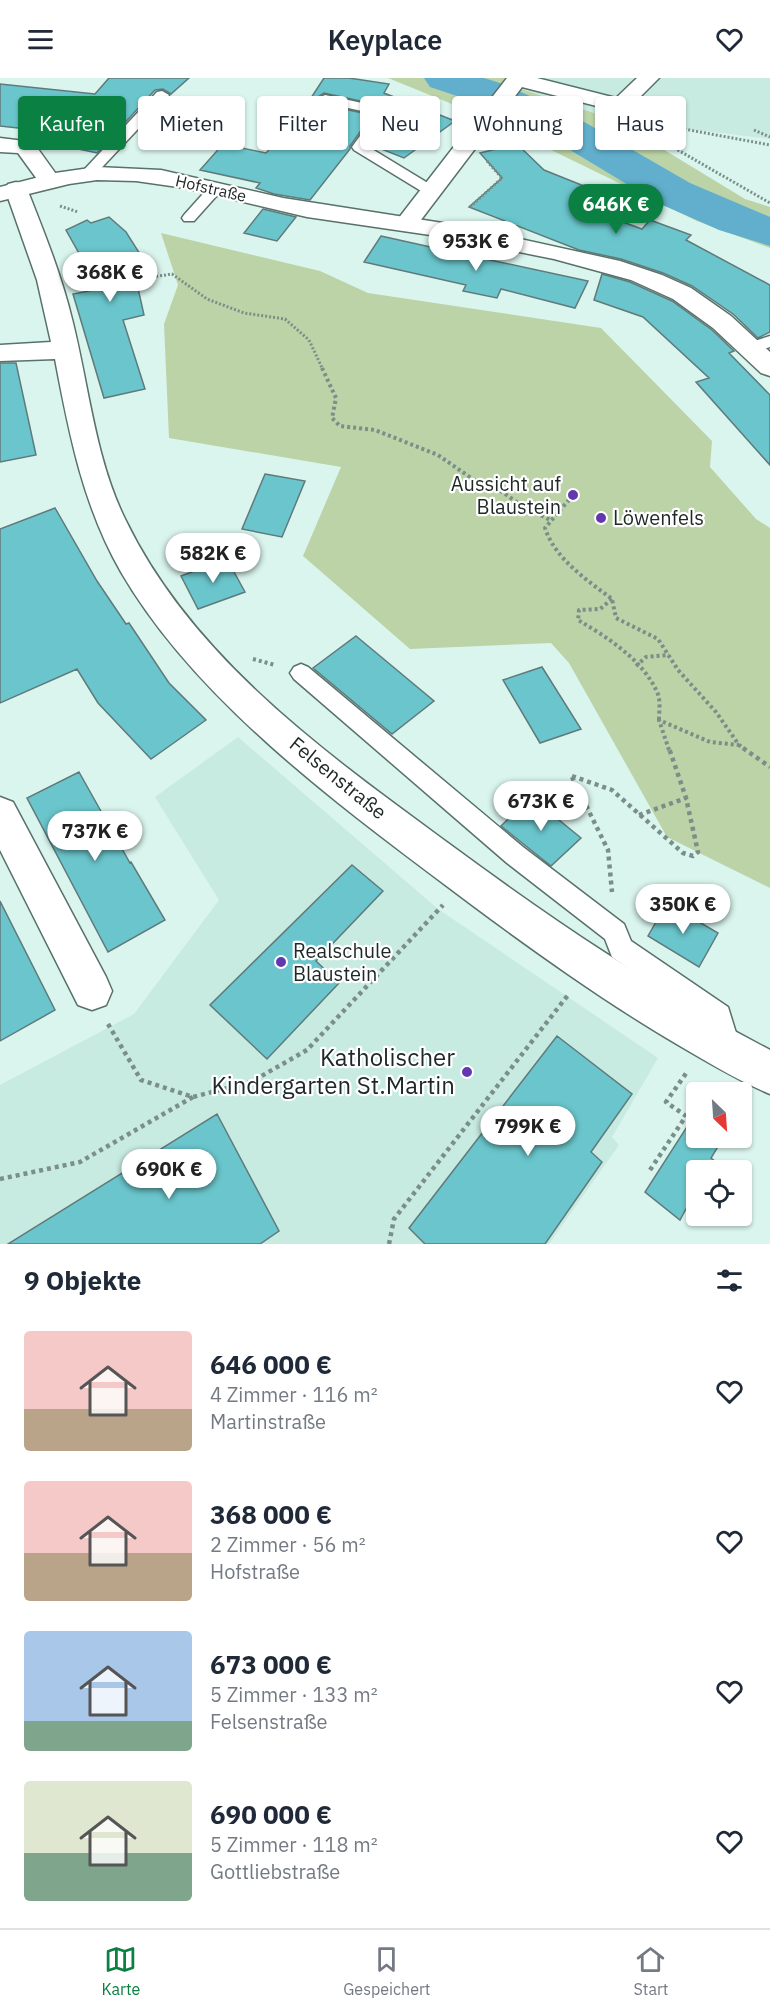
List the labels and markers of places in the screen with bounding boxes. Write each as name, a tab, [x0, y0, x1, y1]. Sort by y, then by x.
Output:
pin: 646K €	[567, 184, 665, 235]
pin: 953K €	[427, 221, 525, 272]
pin: 368K €	[61, 252, 159, 303]
place label: Aussicht auf Blaustein	[451, 470, 562, 520]
marker: Aussicht auf Blaustein	[566, 488, 580, 502]
place label: Löwenfels	[613, 504, 704, 531]
marker: Löwenfels	[594, 511, 608, 525]
pin: 582K €	[164, 533, 262, 584]
pin: 673K €	[492, 781, 590, 832]
pin: 737K €	[46, 811, 144, 862]
pin: 350K €	[634, 884, 732, 935]
place label: Realschule Blaustein	[293, 937, 392, 987]
marker: Realschule Blaustein	[274, 955, 288, 969]
place label: Katholischer Kindergarten St.Martin	[212, 1041, 455, 1101]
marker: Katholischer Kindergarten St.Martin	[460, 1065, 474, 1079]
pin: 799K €	[479, 1106, 577, 1157]
pin: 690K €	[120, 1149, 218, 1200]

